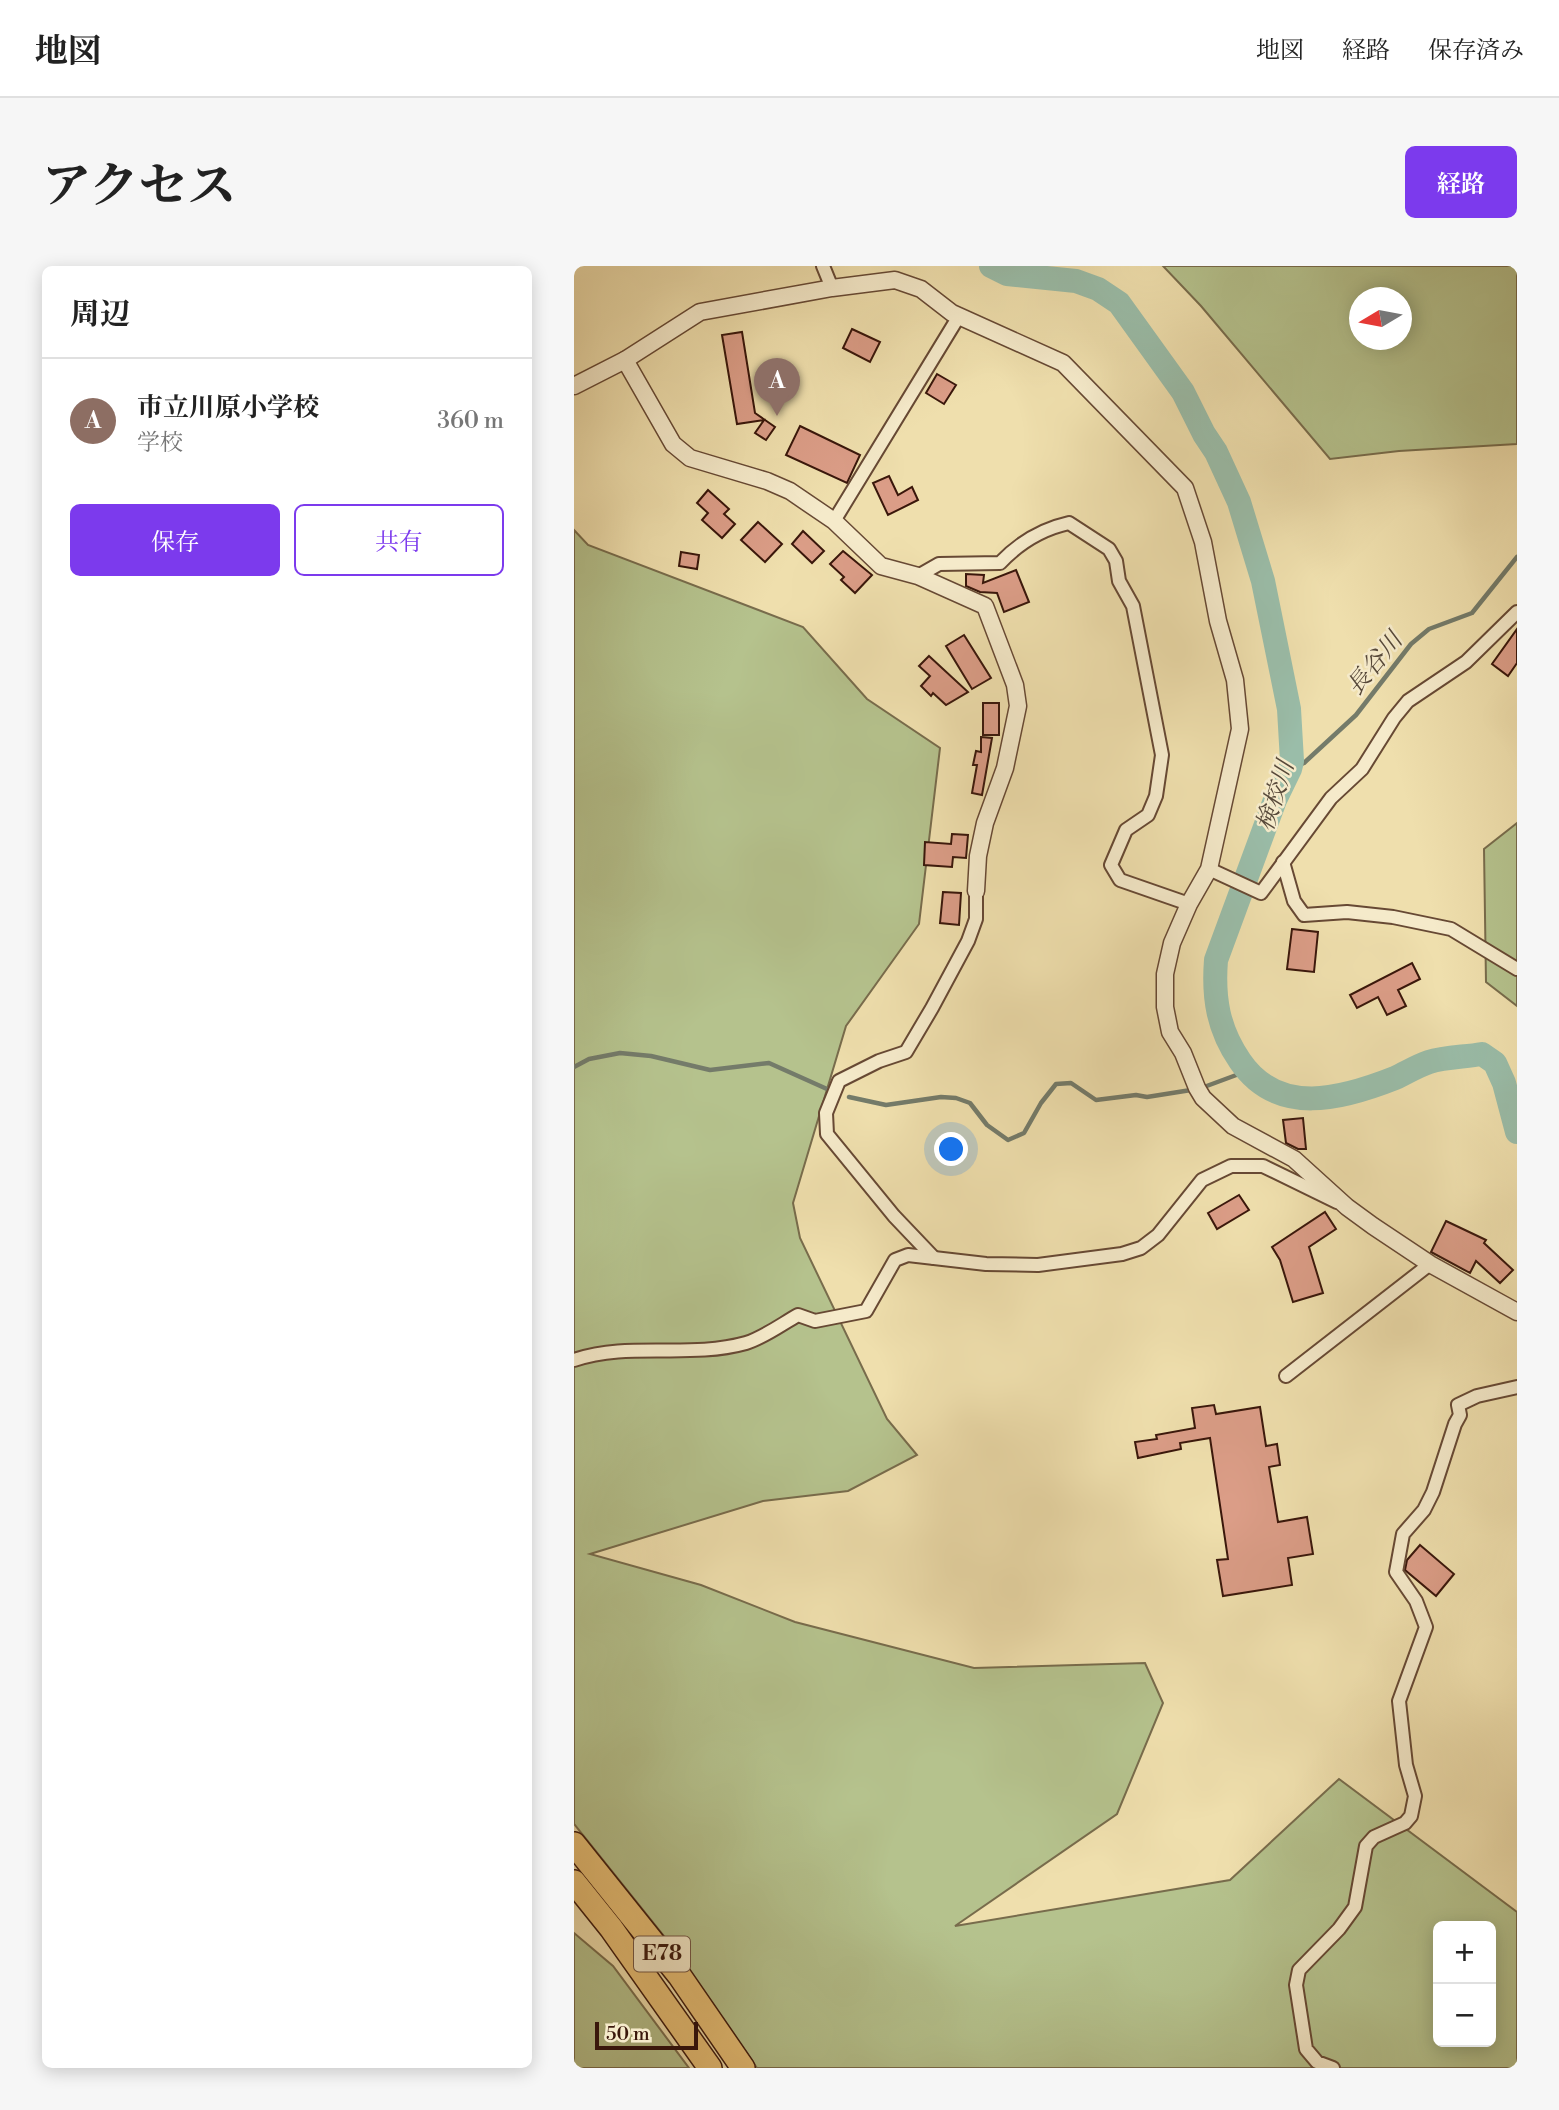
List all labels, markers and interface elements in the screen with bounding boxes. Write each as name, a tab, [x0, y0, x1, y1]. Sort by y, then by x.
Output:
text: 地図	[35, 32, 101, 73]
text: 地図	[1256, 36, 1304, 66]
text: 経路	[1342, 36, 1390, 66]
text: 保存済み	[1428, 36, 1524, 66]
button: 経路	[1405, 146, 1517, 218]
text: アクセス	[42, 157, 237, 218]
north arrow	[1349, 287, 1412, 350]
text: 周辺	[70, 296, 130, 334]
pin: A	[754, 358, 800, 416]
text: 市立川原小学校	[137, 392, 319, 424]
text: A	[85, 407, 101, 435]
text: 360 m	[437, 407, 504, 435]
text: 学校	[137, 429, 183, 457]
button: 保存	[70, 504, 280, 576]
button: 共有	[294, 504, 504, 576]
water label: 長谷川	[1341, 624, 1411, 701]
water label: 検校川	[1251, 754, 1302, 835]
your location	[934, 1132, 968, 1166]
map controls	[1433, 1921, 1496, 2047]
button: +	[1433, 1921, 1496, 1984]
road number: E78	[634, 1936, 690, 1972]
button: −	[1433, 1984, 1496, 2047]
scale bar	[595, 2019, 698, 2051]
text: 50 m	[606, 2022, 650, 2046]

